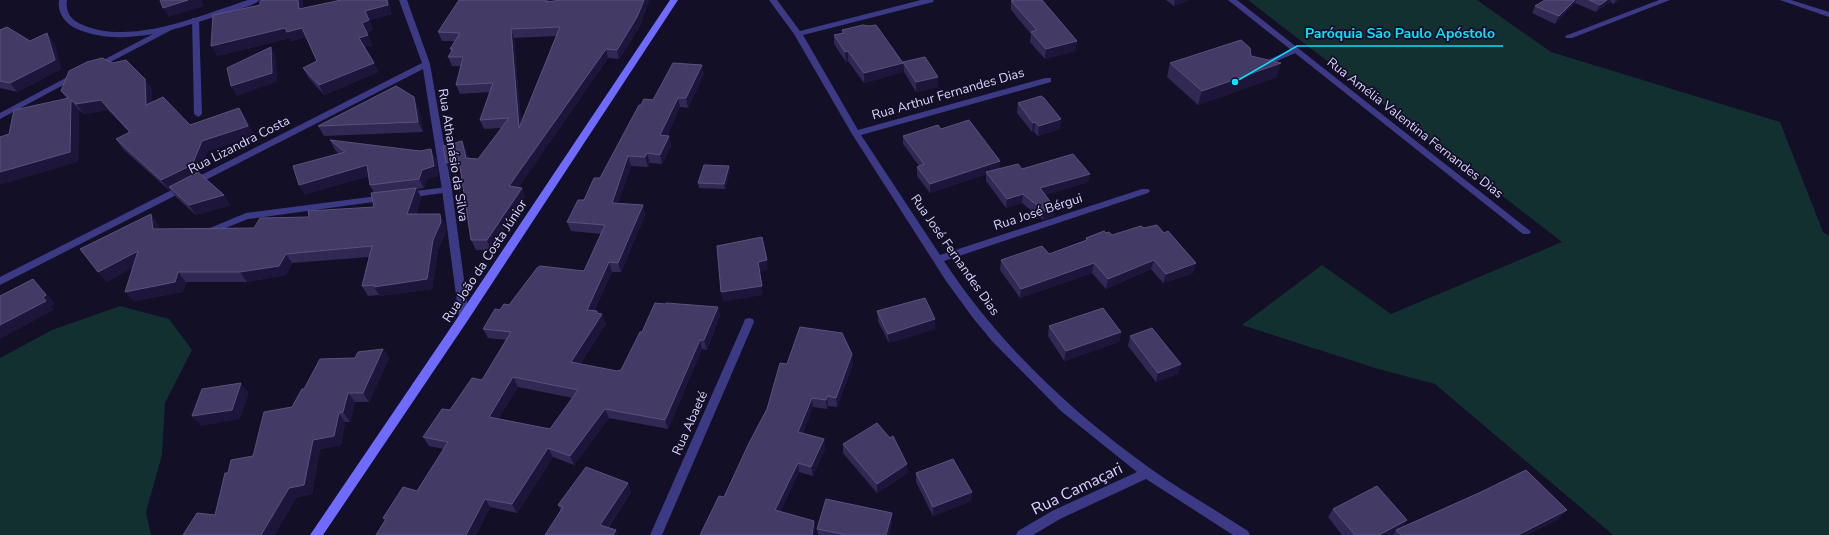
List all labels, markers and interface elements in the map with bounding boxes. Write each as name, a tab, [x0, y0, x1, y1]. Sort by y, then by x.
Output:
callout: Paróquia São Paulo Apóstolo	[1297, 20, 1503, 46]
text: Paróquia São Paulo Apóstolo	[1305, 24, 1495, 43]
street label: Rua Amélia Valentina Fernandes Dias	[1323, 53, 1507, 203]
street label: Rua Arthur Fernandes Dias	[870, 64, 1026, 124]
street label: Rua Athanásio da Silva	[434, 87, 472, 223]
street label: Rua Lizandra Costa	[185, 112, 293, 178]
street label: Rua José Bérgui	[991, 189, 1085, 235]
street label: Rua José Fernandes Dias	[906, 191, 1004, 319]
street label: Rua João da Costa Júnior	[438, 196, 532, 326]
street label: Rua Abaeté	[668, 388, 712, 458]
street label: Rua Camaçari	[1028, 457, 1126, 521]

